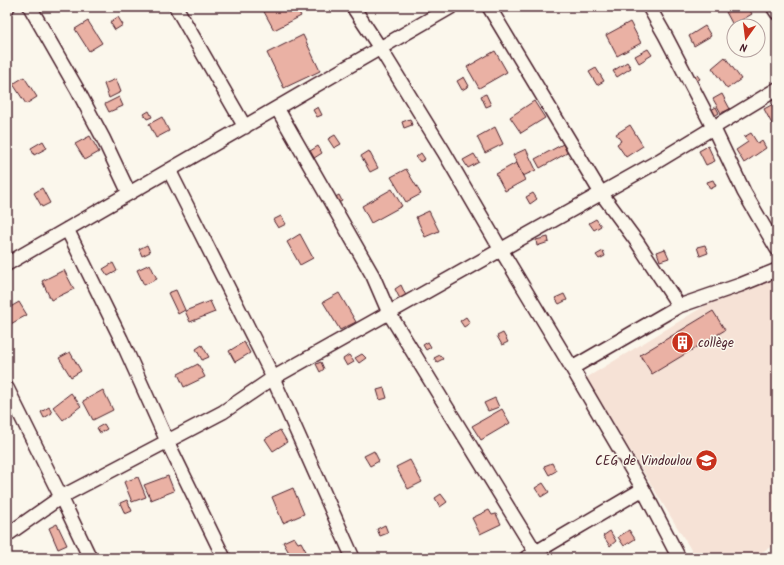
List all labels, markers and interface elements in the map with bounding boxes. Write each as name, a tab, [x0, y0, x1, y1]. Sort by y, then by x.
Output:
north arrow	[726, 18, 766, 58]
text: N	[738, 37, 749, 56]
building icon: collège	[669, 330, 695, 356]
place label: collège	[698, 333, 734, 354]
school or university icon: CEG de Vindoulou	[694, 448, 720, 474]
place label: CEG de Vindoulou	[595, 451, 693, 472]

